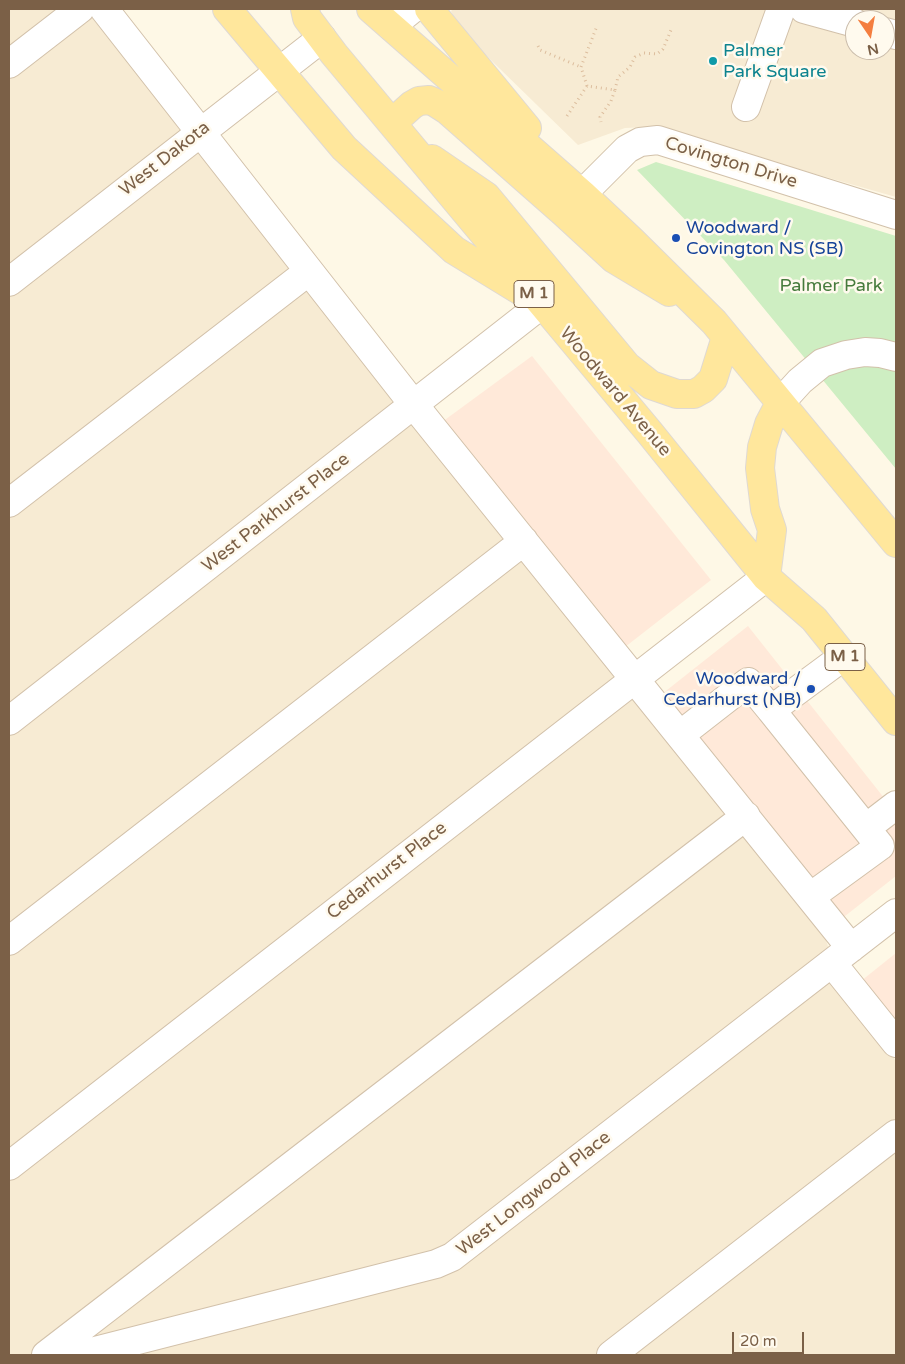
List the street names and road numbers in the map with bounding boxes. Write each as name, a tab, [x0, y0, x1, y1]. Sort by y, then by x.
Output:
street label: West Dakota	[116, 117, 214, 201]
street label: Covington Drive	[662, 133, 800, 193]
road number: M 1	[514, 280, 554, 308]
street label: Woodward Avenue	[555, 323, 675, 461]
street label: West Parkhurst Place	[198, 449, 354, 577]
road number: M 1	[825, 644, 865, 670]
street label: Cedarhurst Place	[323, 818, 451, 924]
street label: West Longwood Place	[453, 1127, 615, 1261]

